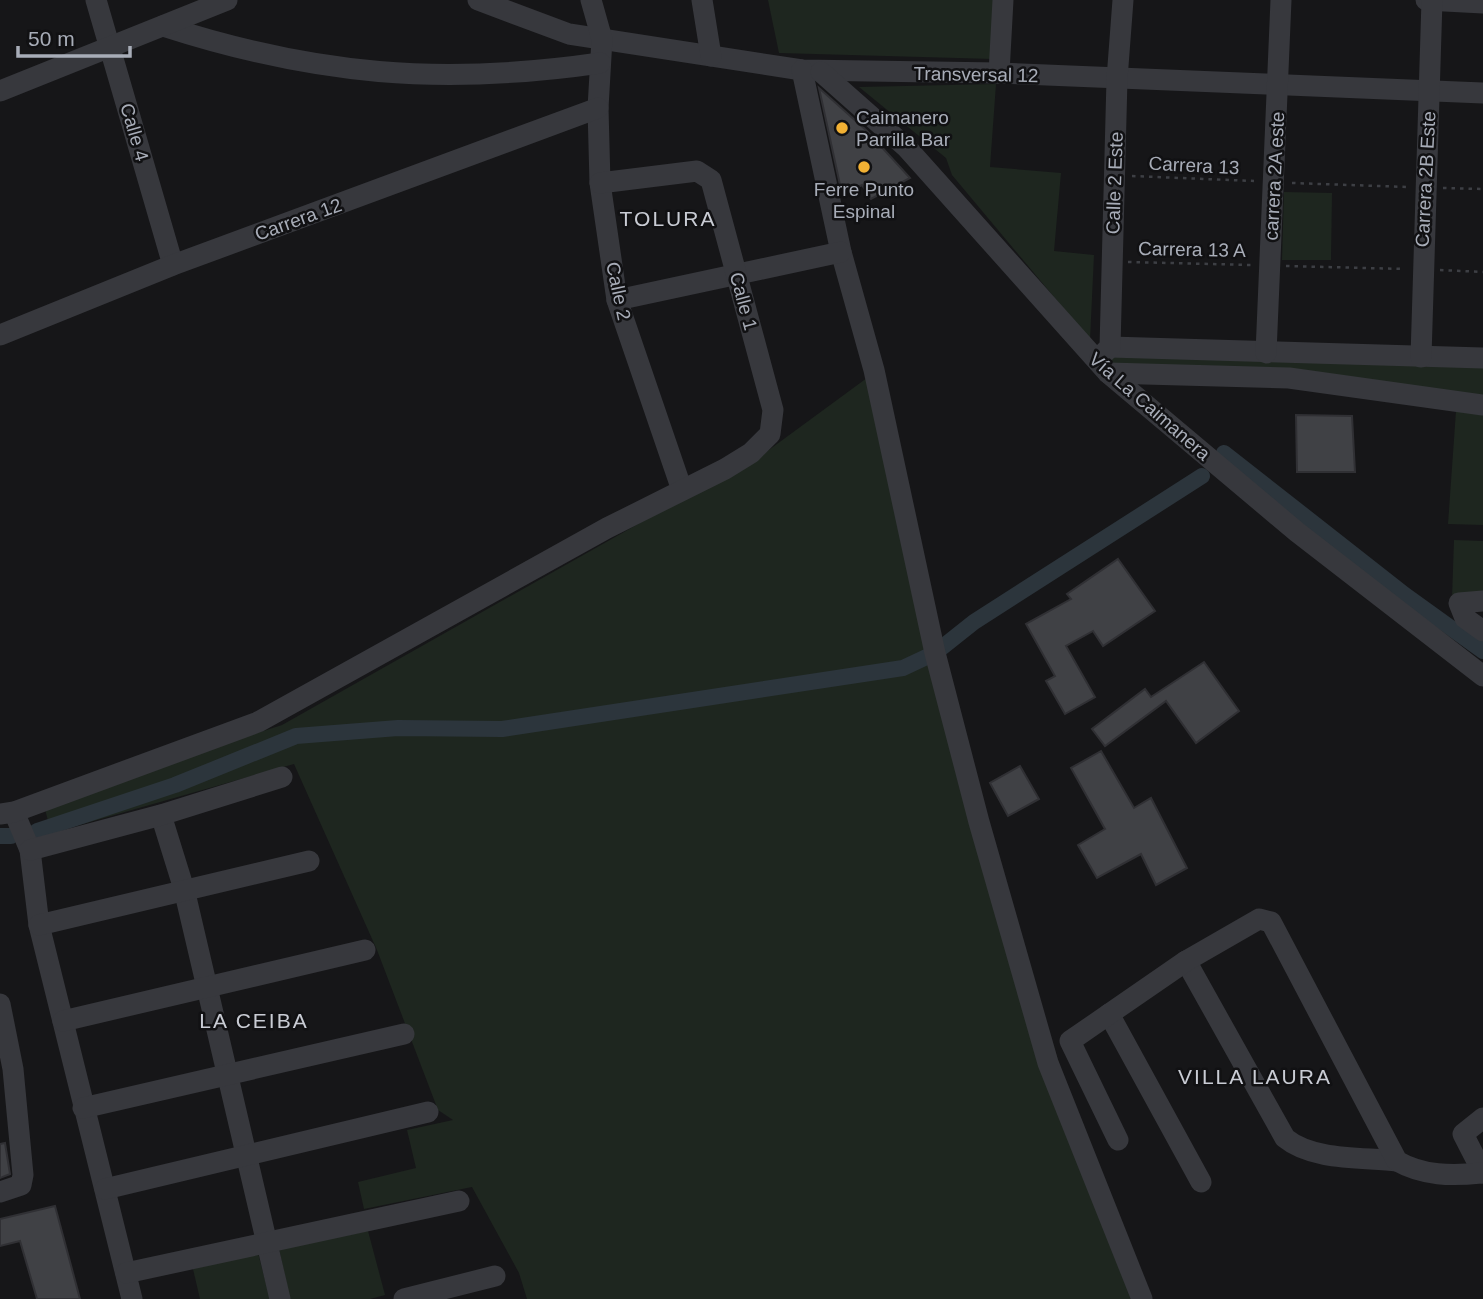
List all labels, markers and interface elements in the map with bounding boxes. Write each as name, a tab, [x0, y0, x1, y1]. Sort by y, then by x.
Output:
scale bar	[18, 14, 130, 58]
text: 50 m	[28, 27, 75, 50]
street label: Transversal 12	[913, 63, 1039, 86]
street label: Calle 4	[116, 101, 153, 164]
place label: Caimanero Parrilla Bar	[856, 107, 951, 150]
street label: Carrera 2B Este	[1411, 110, 1440, 248]
street label: carrera 2A este	[1261, 111, 1288, 241]
marker: Caimanero Parrilla Bar	[834, 120, 850, 136]
street label: Calle 2 Este	[1102, 131, 1127, 235]
street label: Carrera 13	[1148, 153, 1240, 178]
marker: Ferre Punto Espinal	[856, 159, 872, 175]
place label: Ferre Punto Espinal	[814, 179, 914, 222]
street label: Carrera 12	[252, 194, 344, 245]
district label: TOLURA	[620, 207, 716, 230]
street label: Carrera 13 A	[1138, 238, 1246, 261]
street label: Calle 2	[602, 260, 635, 322]
street label: Calle 1	[726, 270, 761, 332]
street label: Vía La Caimanera	[1085, 348, 1215, 465]
district label: LA CEIBA	[199, 1009, 309, 1032]
district label: VILLA LAURA	[1178, 1065, 1332, 1088]

